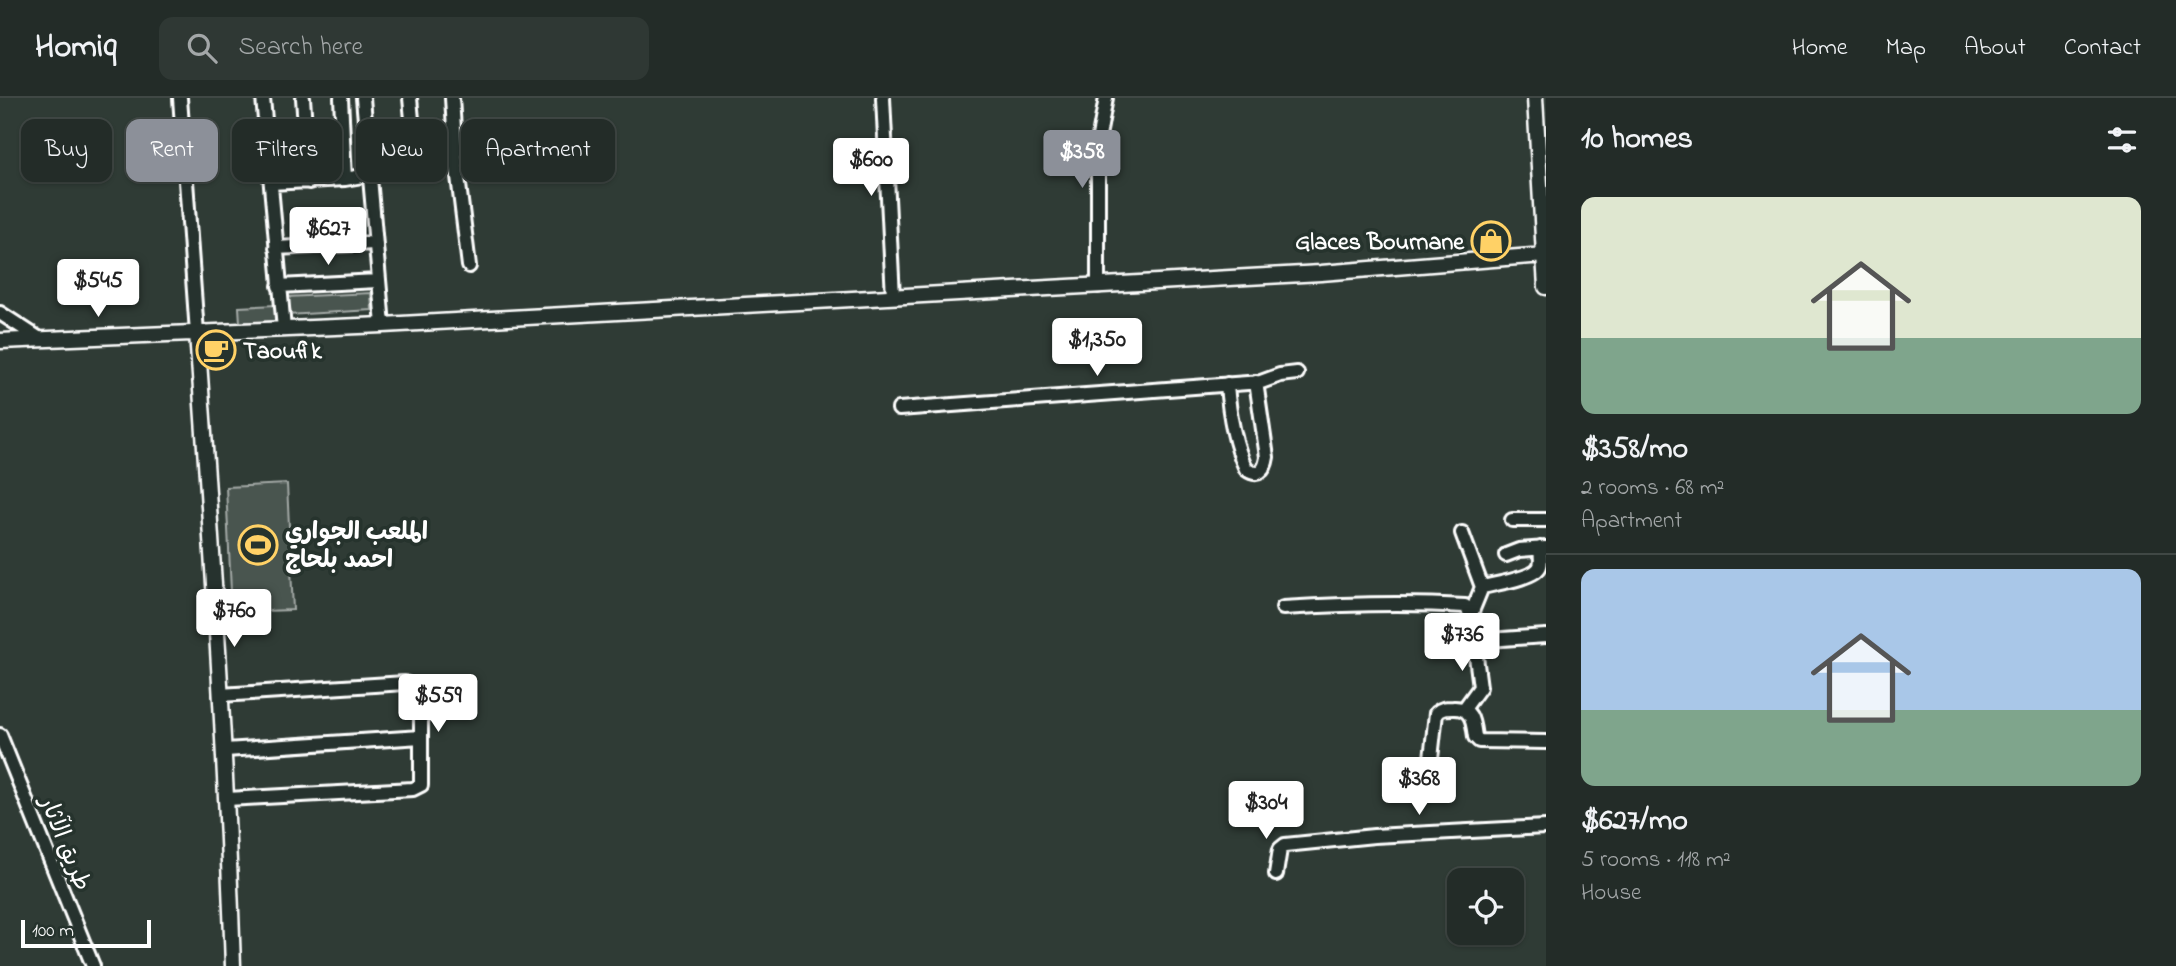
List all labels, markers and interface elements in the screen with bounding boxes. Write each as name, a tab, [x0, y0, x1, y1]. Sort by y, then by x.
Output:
search box	[159, 17, 649, 80]
text: Homiq	[35, 24, 117, 72]
icon: search	[183, 29, 221, 67]
text: Search here	[239, 29, 363, 67]
text: Home	[1792, 31, 1848, 66]
text: Map	[1886, 31, 1926, 66]
text: About	[1964, 31, 2026, 66]
text: Contact	[2064, 31, 2141, 66]
text: 10 homes	[1581, 118, 1693, 162]
chip: Buy	[21, 119, 112, 182]
chip: Rent	[126, 119, 218, 182]
chip: Filters	[232, 119, 342, 182]
chip: New	[356, 119, 447, 182]
chip: Apartment	[461, 119, 615, 182]
icon: filters	[2103, 121, 2141, 159]
pin: $358	[1041, 130, 1123, 190]
text: $358	[1059, 136, 1105, 169]
pin: $600	[830, 139, 912, 198]
text: $600	[849, 144, 893, 177]
pin: $627	[287, 208, 369, 267]
text: $627	[306, 213, 350, 246]
shop icon: Glaces Bournane	[1470, 220, 1512, 262]
place label: Glaces Bournane	[1295, 226, 1465, 261]
icon: home	[1798, 243, 1924, 369]
pin: $545	[57, 260, 139, 319]
text: $545	[73, 265, 123, 298]
pin: $1,350	[1040, 318, 1154, 378]
text: $1,350	[1068, 324, 1126, 357]
cafe icon: Taoufik	[195, 329, 237, 371]
place label: Taoufik	[243, 335, 322, 370]
text: $358/mo	[1581, 428, 1688, 472]
text: 2 rooms · 68 m²	[1581, 472, 1724, 505]
text: Apartment	[1581, 505, 1682, 538]
place label: الملعب الجواري احمد بلحاج	[285, 516, 428, 579]
sports icon: الملعب الجواري احمد بلحاج	[237, 524, 279, 566]
pin: $760	[193, 589, 275, 649]
text: $760	[212, 595, 256, 628]
pin: $736	[1421, 614, 1503, 673]
icon: home	[1798, 615, 1924, 741]
text: $736	[1440, 619, 1484, 652]
pin: $559	[397, 674, 479, 734]
text: $559	[414, 680, 462, 713]
pin: $368	[1378, 758, 1460, 817]
text: $368	[1398, 763, 1440, 796]
pin: $304	[1225, 782, 1307, 841]
text: $304	[1245, 787, 1287, 820]
street label: طريق الآثار	[28, 789, 99, 897]
text: $627/mo	[1581, 800, 1688, 844]
text: 5 rooms · 118 m²	[1581, 844, 1731, 877]
map controls	[1447, 868, 1524, 945]
button: locate	[1447, 868, 1524, 945]
text: House	[1581, 877, 1641, 910]
scale bar	[21, 917, 150, 949]
text: 100 m	[32, 918, 74, 945]

